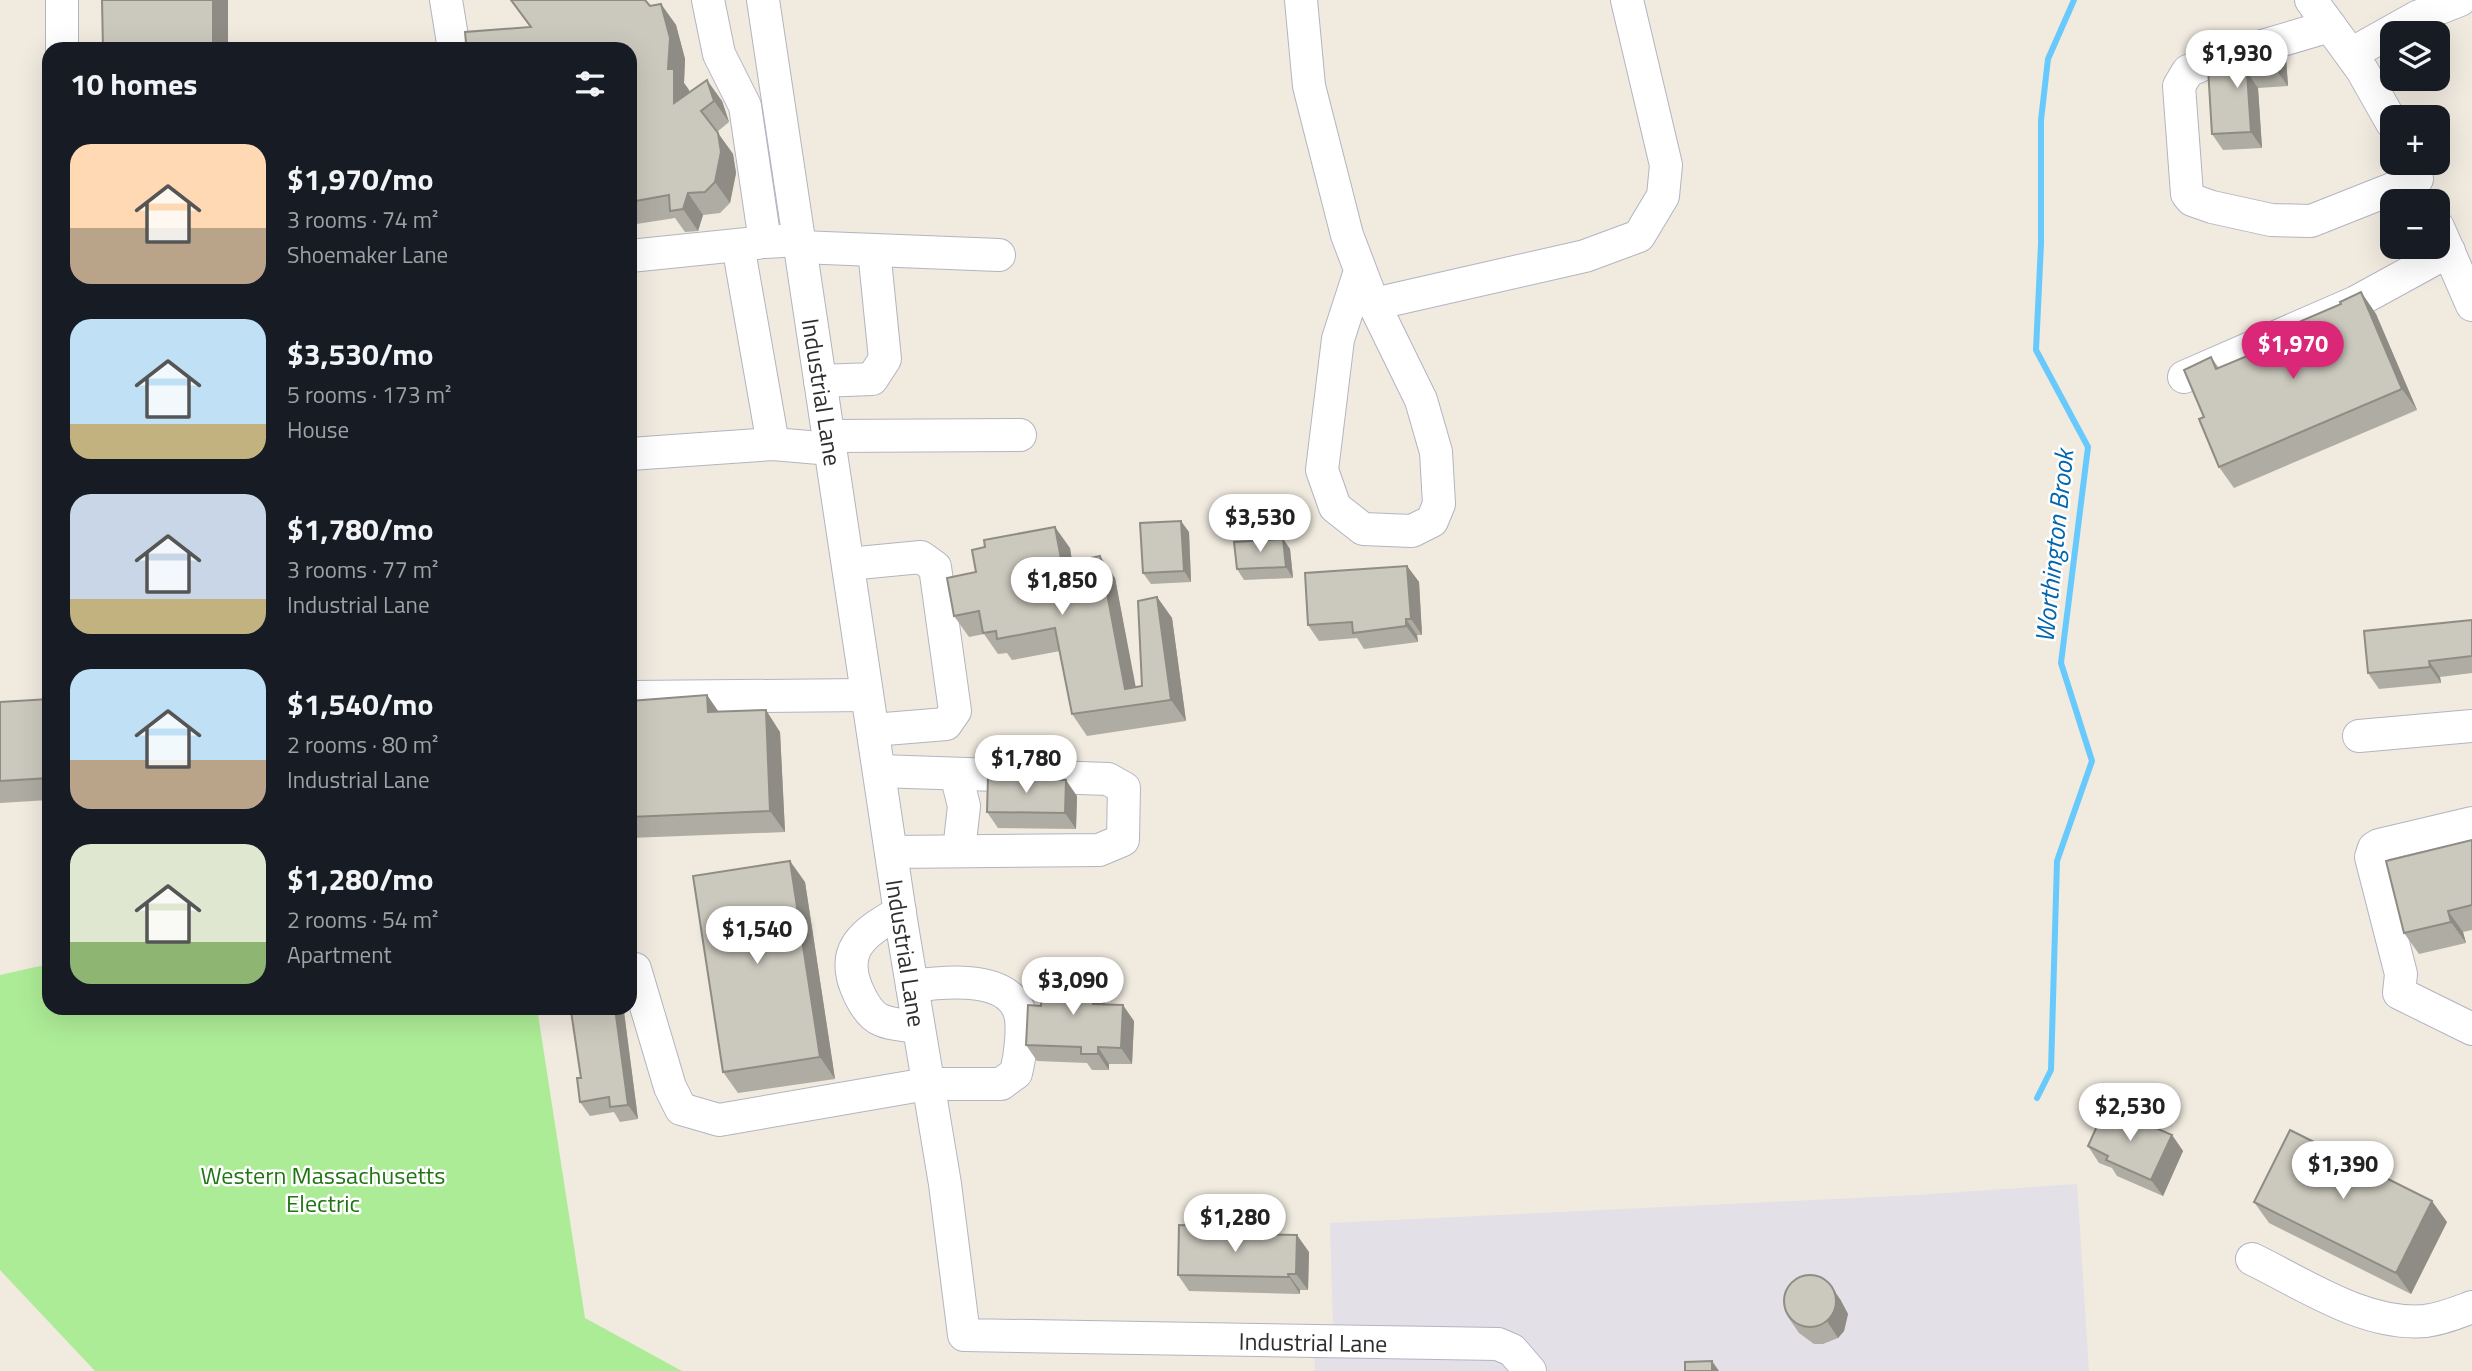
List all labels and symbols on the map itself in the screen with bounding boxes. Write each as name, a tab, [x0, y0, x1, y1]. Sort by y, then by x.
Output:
pin: $1,930	[2180, 31, 2294, 90]
street label: Industrial Lane	[793, 316, 851, 468]
pin: $1,970	[2236, 322, 2350, 381]
water label: Worthington Brook	[2024, 444, 2084, 644]
pin: $3,530	[1203, 494, 1317, 554]
pin: $1,850	[1005, 558, 1119, 617]
pin: $1,780	[969, 736, 1083, 795]
street label: Industrial Lane	[877, 877, 935, 1029]
pin: $1,540	[700, 906, 814, 966]
pin: $3,090	[1016, 958, 1130, 1017]
pin: $2,530	[2073, 1084, 2187, 1143]
pin: $1,390	[2286, 1142, 2400, 1201]
park label: Western Massachusetts Electric	[201, 1157, 445, 1221]
pin: $1,280	[1178, 1194, 1292, 1254]
street label: Industrial Lane	[1238, 1323, 1388, 1361]

